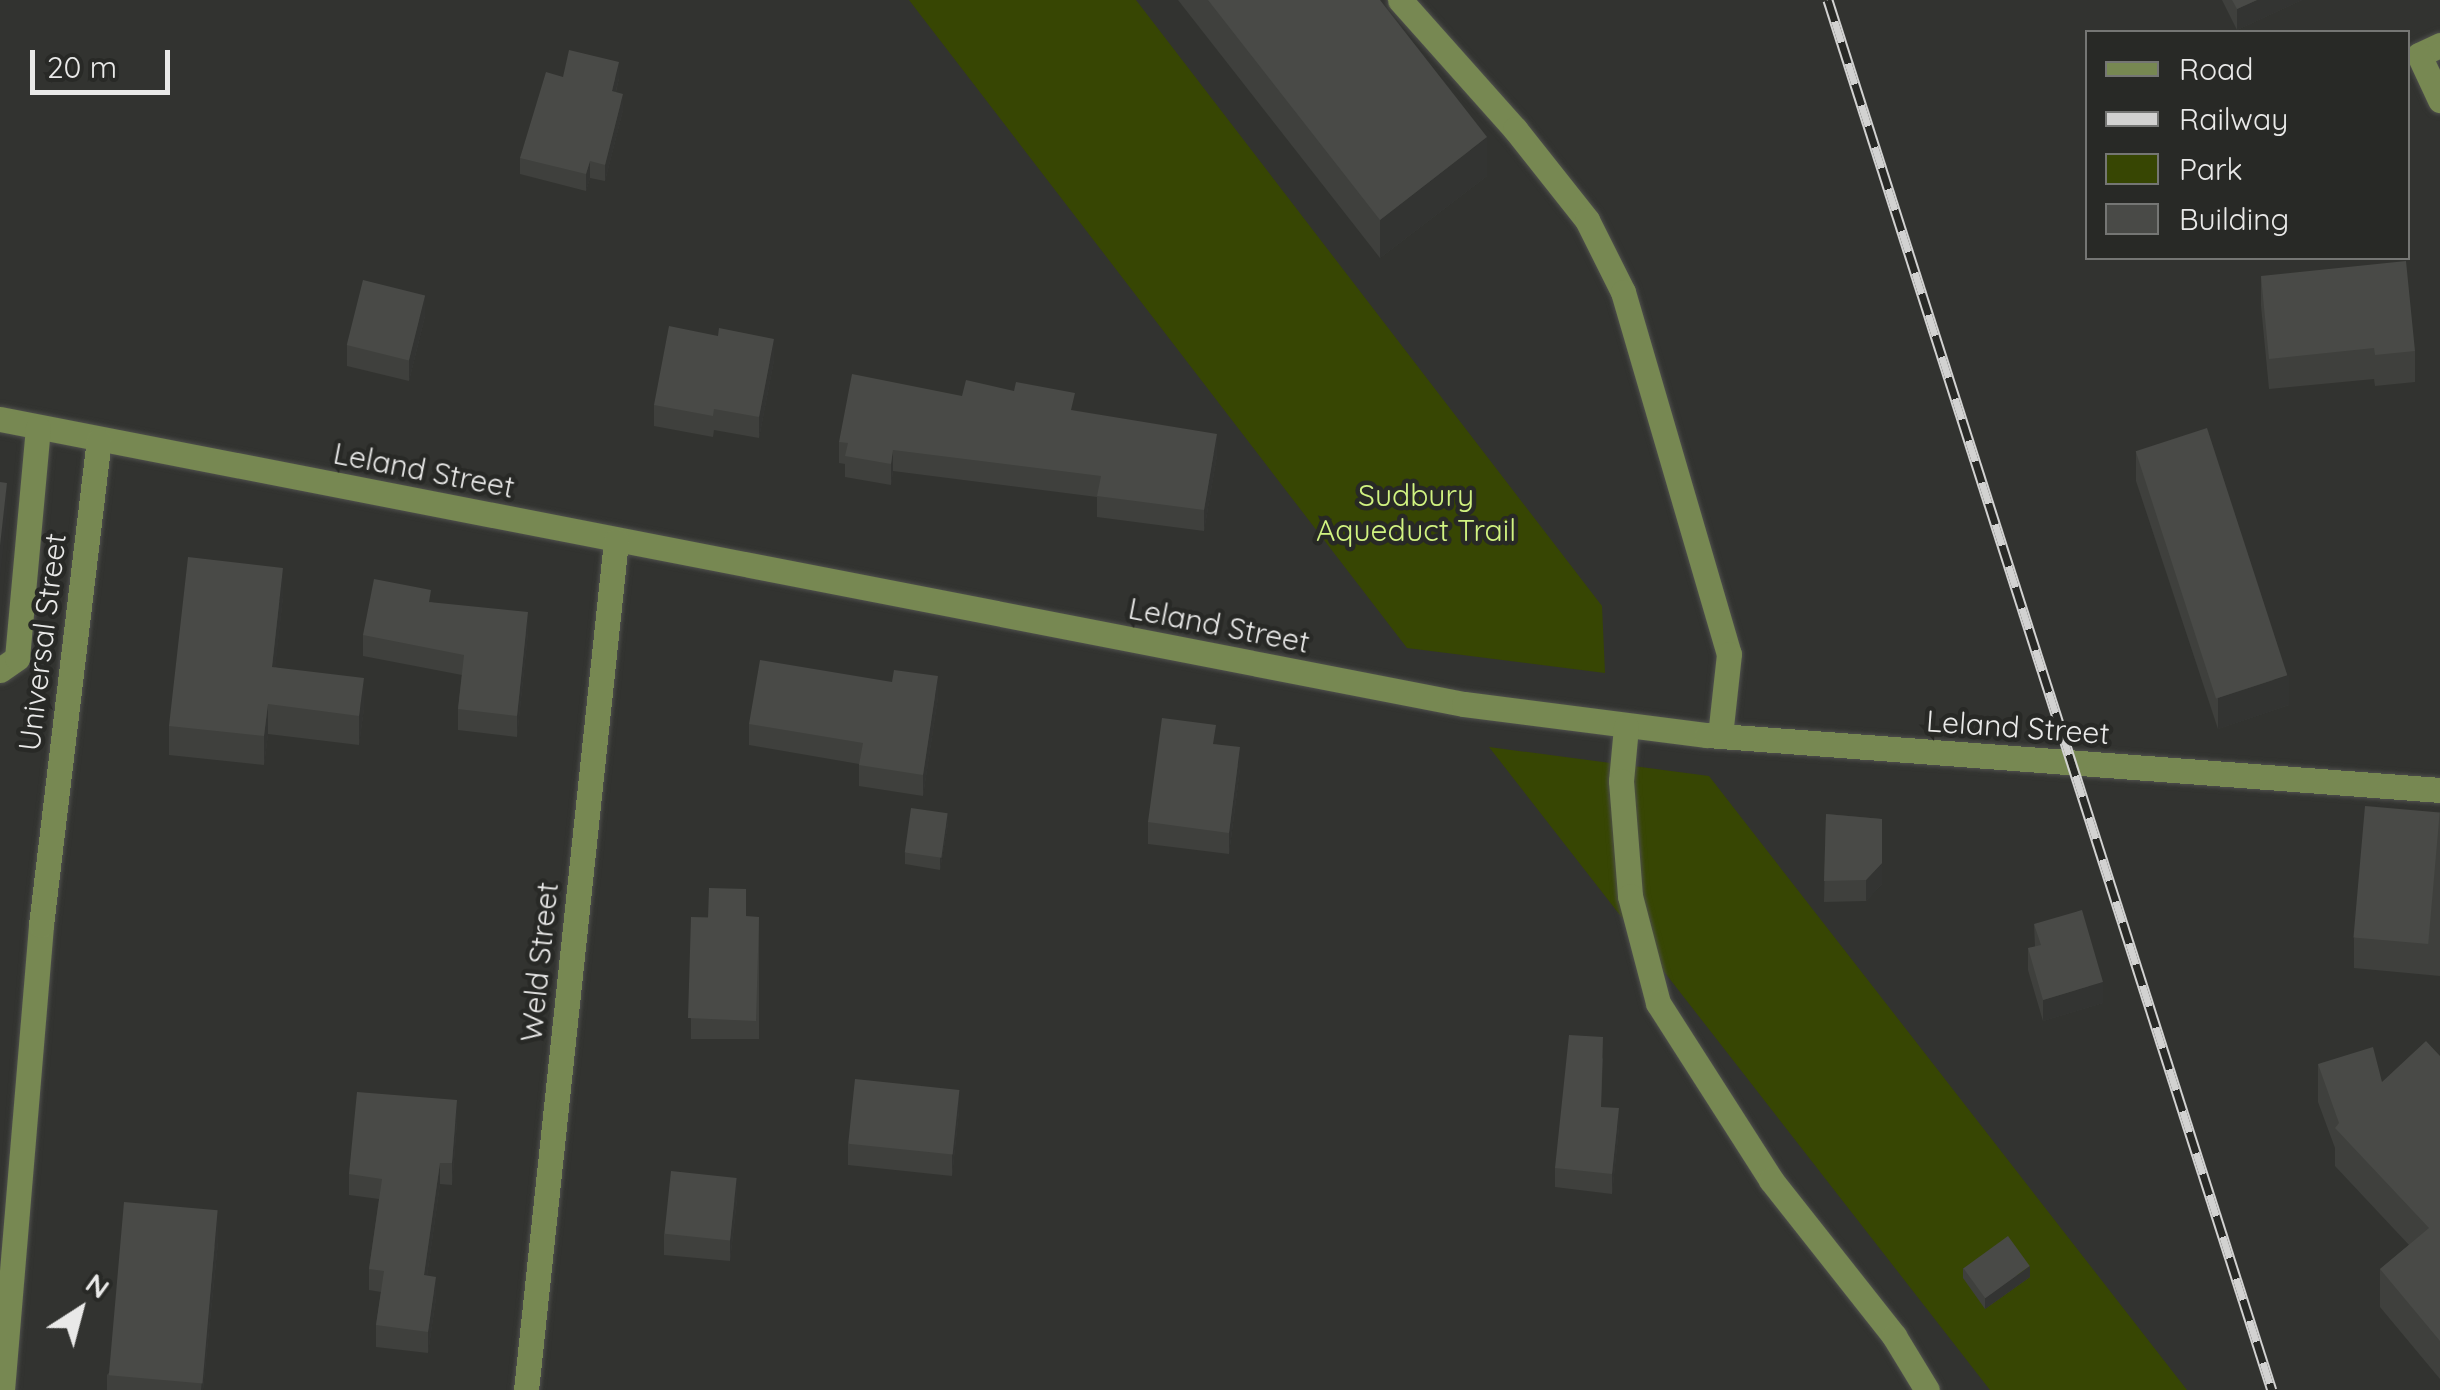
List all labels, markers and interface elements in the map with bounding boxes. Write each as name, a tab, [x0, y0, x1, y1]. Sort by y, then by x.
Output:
scale bar	[35, 30, 175, 92]
legend	[2085, 30, 2410, 260]
text: 20 m	[47, 48, 117, 86]
text: Road	[2179, 50, 2253, 88]
text: Railway	[2179, 100, 2288, 138]
text: Park	[2179, 150, 2243, 188]
text: Building	[2179, 200, 2289, 238]
street label: Leland Street	[330, 435, 518, 505]
park label: Sudbury Aqueduct Trail	[1316, 477, 1516, 548]
street label: Universal Street	[11, 531, 73, 753]
street label: Leland Street	[1125, 590, 1313, 660]
street label: Leland Street	[1925, 703, 2111, 751]
street label: Weld Street	[513, 880, 565, 1044]
north arrow	[30, 1260, 130, 1360]
text: N	[79, 1265, 117, 1306]

